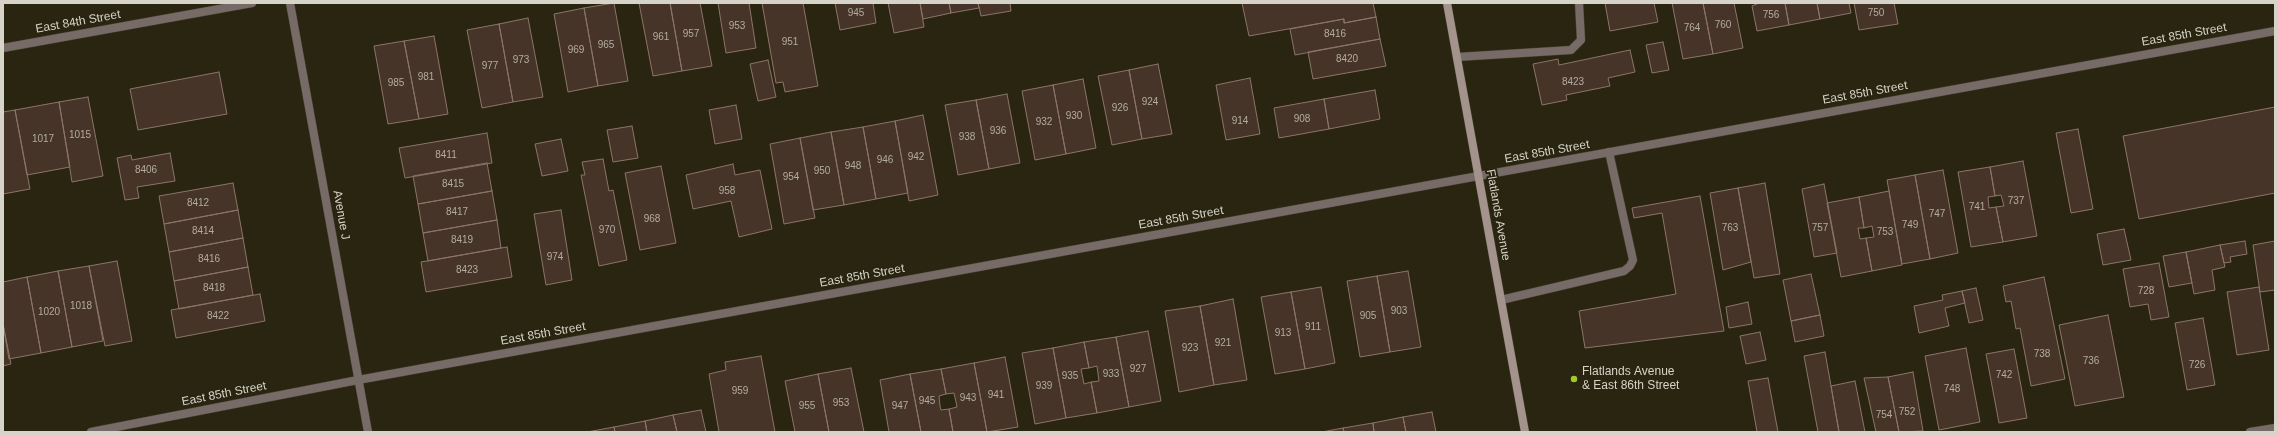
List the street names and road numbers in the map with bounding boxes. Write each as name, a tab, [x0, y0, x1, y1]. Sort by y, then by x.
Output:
street label: East 84th Street	[34, 7, 122, 37]
street label: East 85th Street	[2140, 20, 2228, 50]
street label: East 85th Street	[1821, 78, 1909, 108]
street label: East 85th Street	[1503, 137, 1591, 167]
street label: Flatlands Avenue	[1483, 168, 1513, 262]
street label: Avenue J	[330, 189, 352, 241]
street label: East 85th Street	[1137, 203, 1225, 233]
street label: East 85th Street	[818, 261, 906, 291]
street label: East 85th Street	[499, 319, 587, 349]
street label: East 85th Street	[180, 379, 268, 409]

